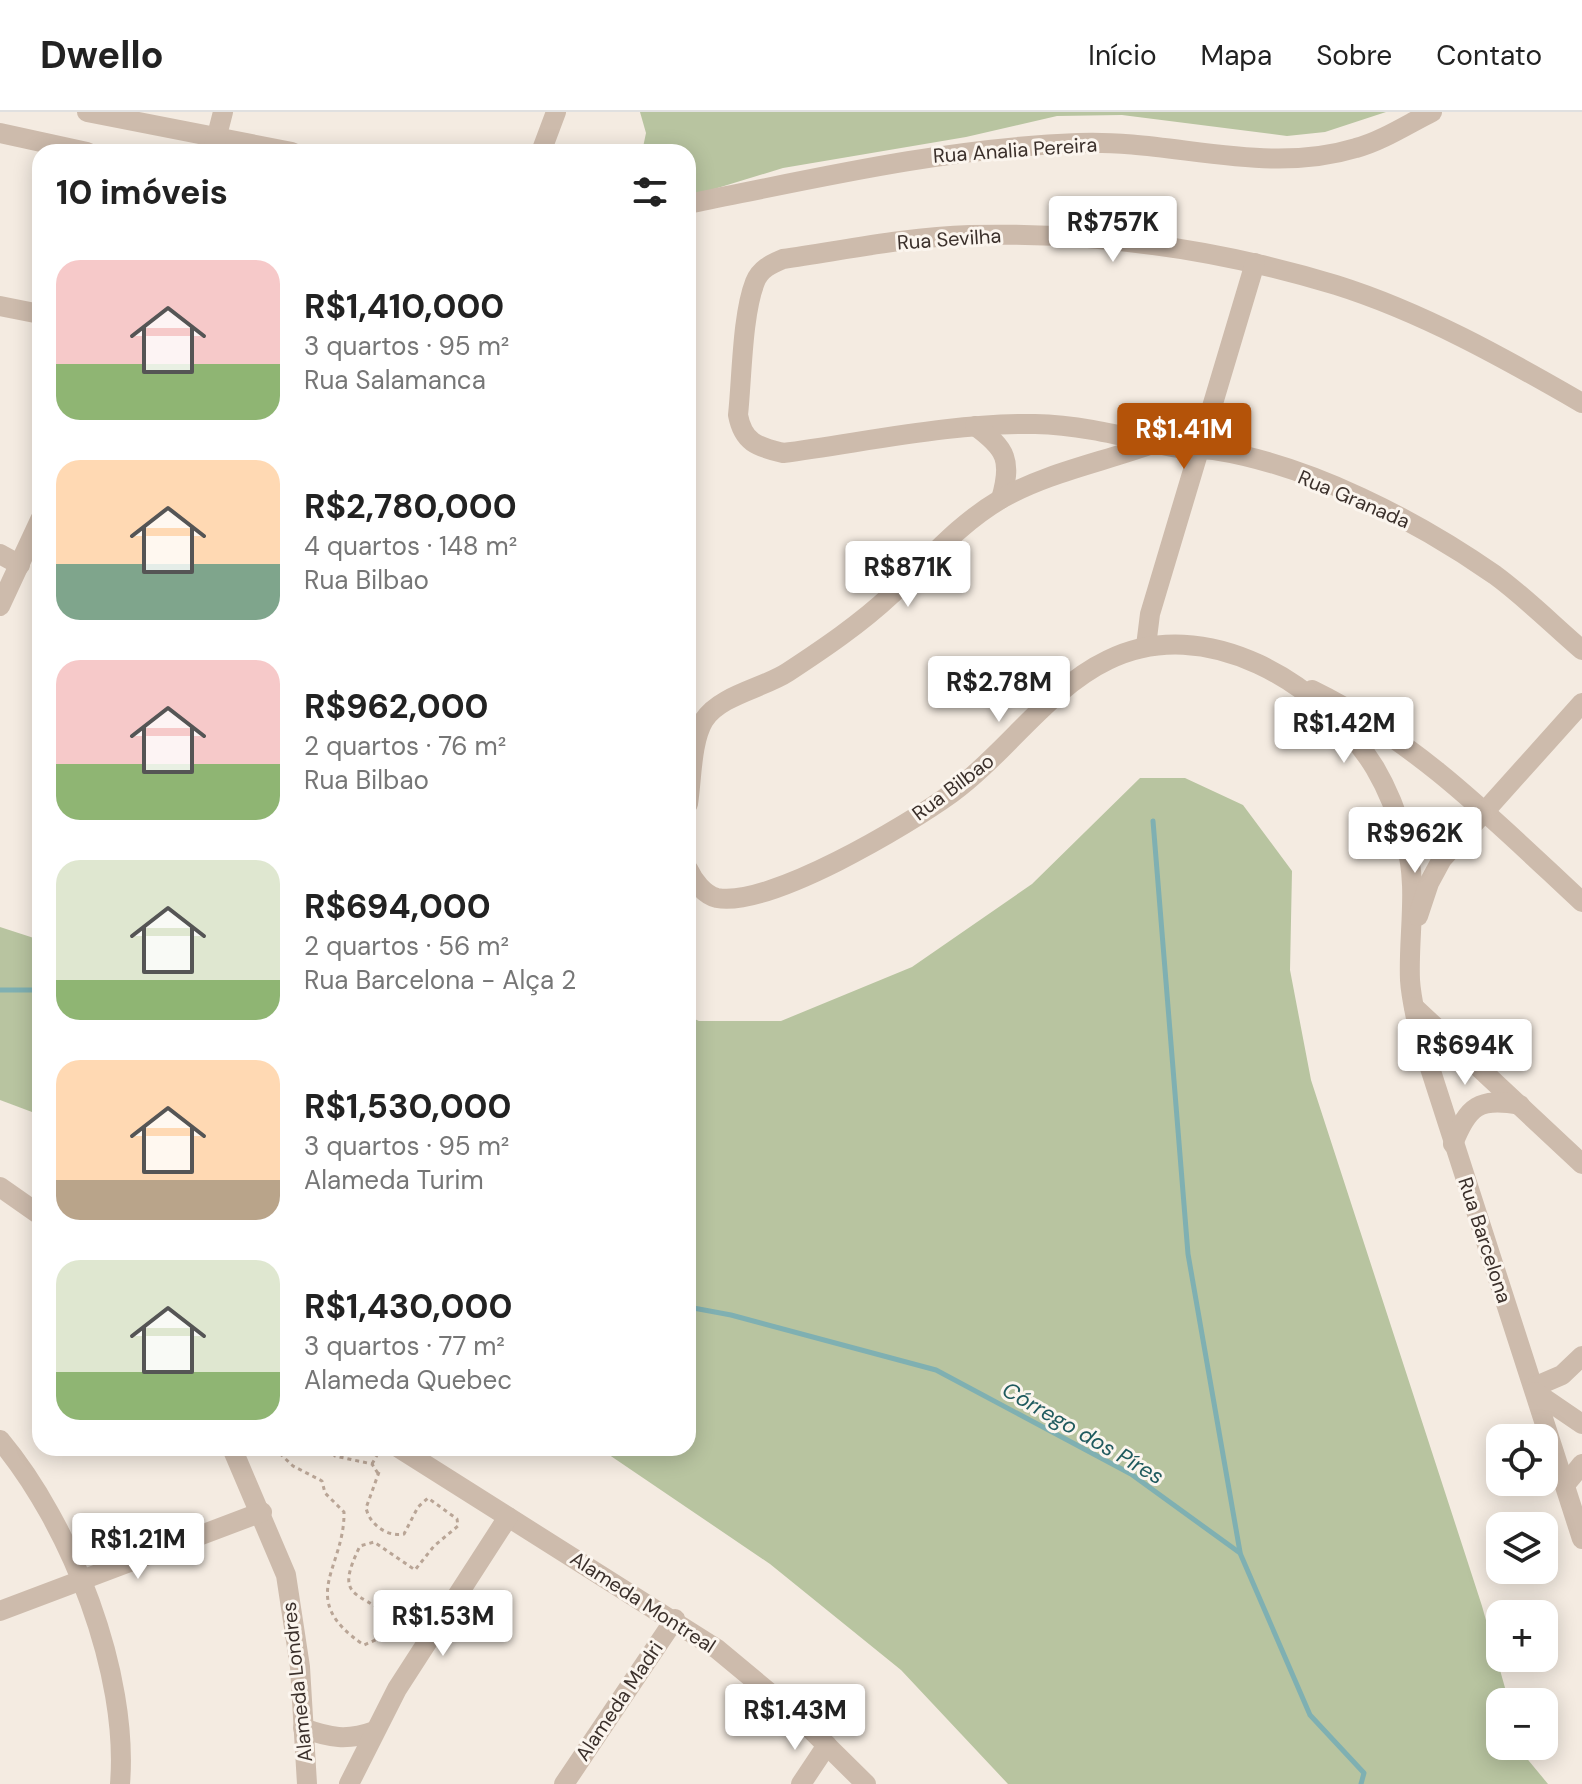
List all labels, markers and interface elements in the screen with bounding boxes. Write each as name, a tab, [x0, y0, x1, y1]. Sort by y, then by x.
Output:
text: Dwello	[40, 30, 164, 80]
text: Início	[1088, 37, 1157, 74]
text: Mapa	[1201, 37, 1272, 74]
text: Sobre	[1316, 37, 1392, 74]
text: Contato	[1436, 37, 1542, 74]
street label: Rua Analia Pereira	[932, 131, 1098, 169]
text: 10 imóveis	[56, 170, 228, 215]
icon: filters	[628, 170, 672, 214]
pin: R$757K	[1048, 196, 1178, 264]
text: R$757K	[1067, 205, 1159, 239]
street label: Rua Sevilha	[896, 222, 1002, 256]
text: R$1,410,000	[304, 284, 504, 329]
icon: home	[120, 292, 216, 388]
text: 3 quartos · 95 m²	[304, 329, 509, 363]
text: Rua Salamanca	[304, 363, 486, 397]
pin: R$1.41M	[1110, 403, 1258, 471]
text: R$1.41M	[1135, 412, 1233, 446]
street label: Rua Granada	[1294, 464, 1414, 534]
text: R$2,780,000	[304, 484, 517, 529]
icon: home	[120, 492, 216, 588]
text: 4 quartos · 148 m²	[304, 529, 517, 563]
pin: R$871K	[843, 541, 973, 609]
text: R$871K	[863, 550, 953, 584]
text: Rua Bilbao	[304, 563, 429, 597]
pin: R$2.78M	[925, 656, 1073, 724]
text: R$2.78M	[946, 665, 1052, 699]
text: R$962,000	[304, 684, 489, 729]
icon: home	[120, 692, 216, 788]
pin: R$1.42M	[1270, 697, 1418, 765]
text: R$1.42M	[1292, 706, 1396, 740]
text: 2 quartos · 76 m²	[304, 729, 506, 763]
street label: Rua Bilbao	[907, 748, 999, 826]
text: Rua Bilbao	[304, 763, 429, 797]
pin: R$962K	[1350, 807, 1480, 875]
text: R$962K	[1367, 816, 1463, 850]
text: R$694,000	[304, 884, 491, 929]
icon: home	[120, 892, 216, 988]
text: 2 quartos · 56 m²	[304, 929, 509, 963]
text: Rua Barcelona - Alça 2	[304, 963, 576, 997]
pin: R$694K	[1400, 1019, 1530, 1087]
text: R$694K	[1416, 1028, 1514, 1062]
text: R$1,530,000	[304, 1084, 511, 1129]
icon: home	[120, 1092, 216, 1188]
text: 3 quartos · 95 m²	[304, 1129, 509, 1163]
text: Alameda Turim	[304, 1163, 484, 1197]
street label: Rua Barcelona	[1452, 1174, 1518, 1306]
text: R$1,430,000	[304, 1284, 512, 1329]
icon: home	[120, 1292, 216, 1388]
text: 3 quartos · 77 m²	[304, 1329, 505, 1363]
text: Alameda Quebec	[304, 1363, 512, 1397]
water label: Córrego dos Píres	[997, 1375, 1169, 1491]
map controls	[1486, 1424, 1558, 1760]
button: locate	[1486, 1424, 1558, 1496]
button: layers	[1486, 1512, 1558, 1584]
pin: R$1.21M	[64, 1513, 212, 1581]
text: R$1.21M	[90, 1522, 186, 1556]
street label: Alameda Montreal	[565, 1545, 721, 1659]
pin: R$1.53M	[369, 1590, 517, 1658]
text: R$1.53M	[391, 1599, 495, 1633]
button: +	[1486, 1600, 1558, 1672]
street label: Alameda Londres	[276, 1601, 318, 1763]
street label: Alameda Madri	[569, 1636, 669, 1766]
pin: R$1.43M	[721, 1684, 869, 1752]
button: −	[1486, 1688, 1558, 1760]
text: R$1.43M	[743, 1693, 847, 1727]

